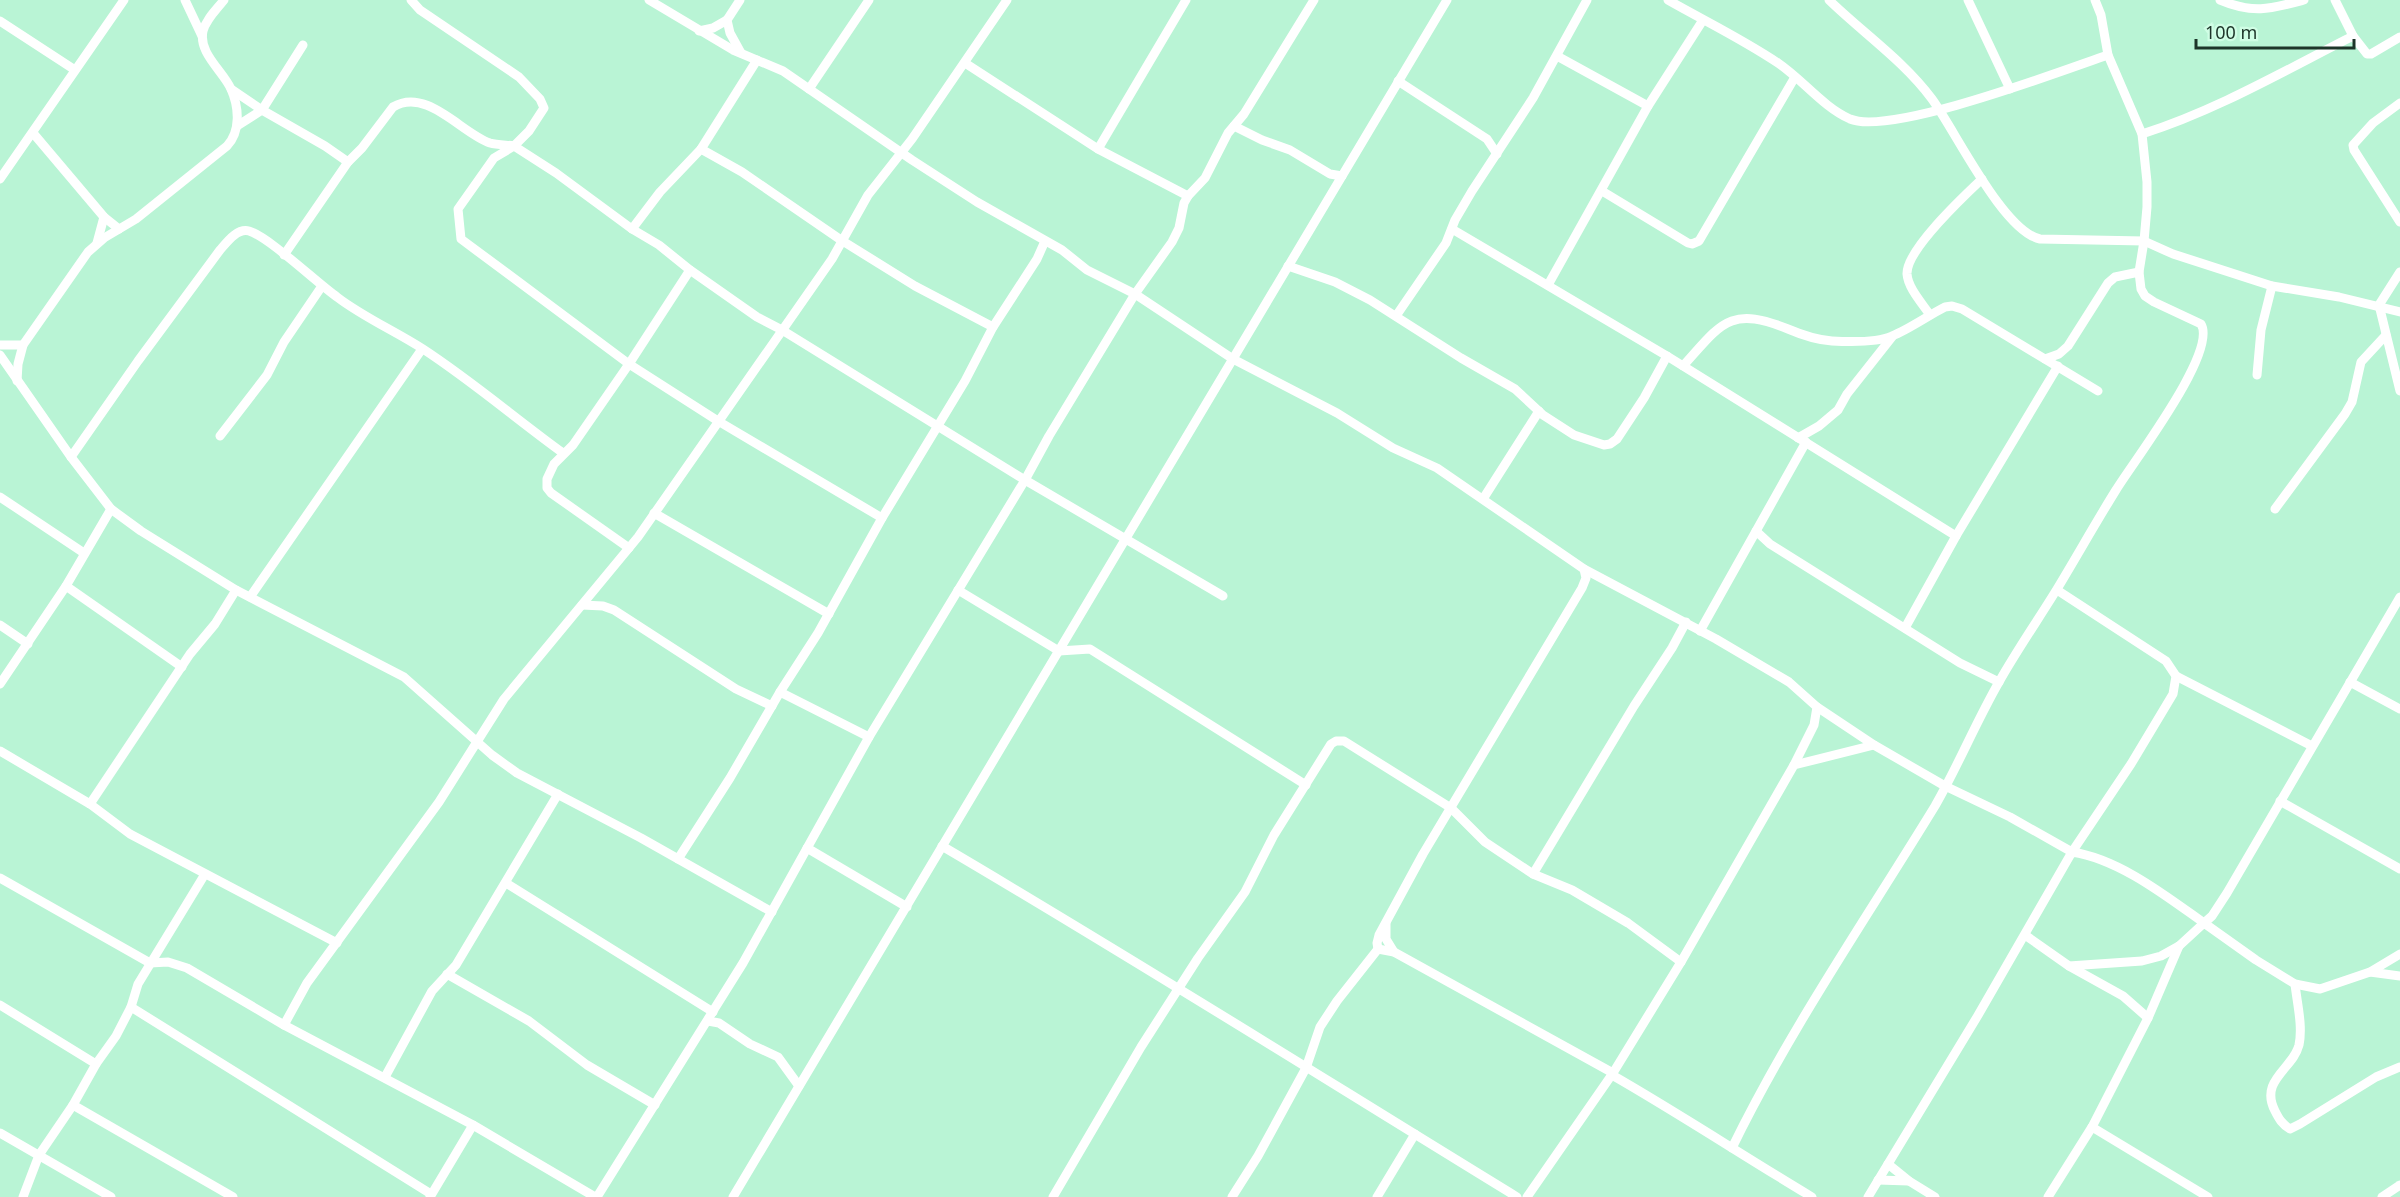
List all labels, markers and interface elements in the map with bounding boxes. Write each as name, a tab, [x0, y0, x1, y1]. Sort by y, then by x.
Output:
scale bar	[2196, 12, 2354, 50]
text: 100 m	[2205, 20, 2257, 44]

